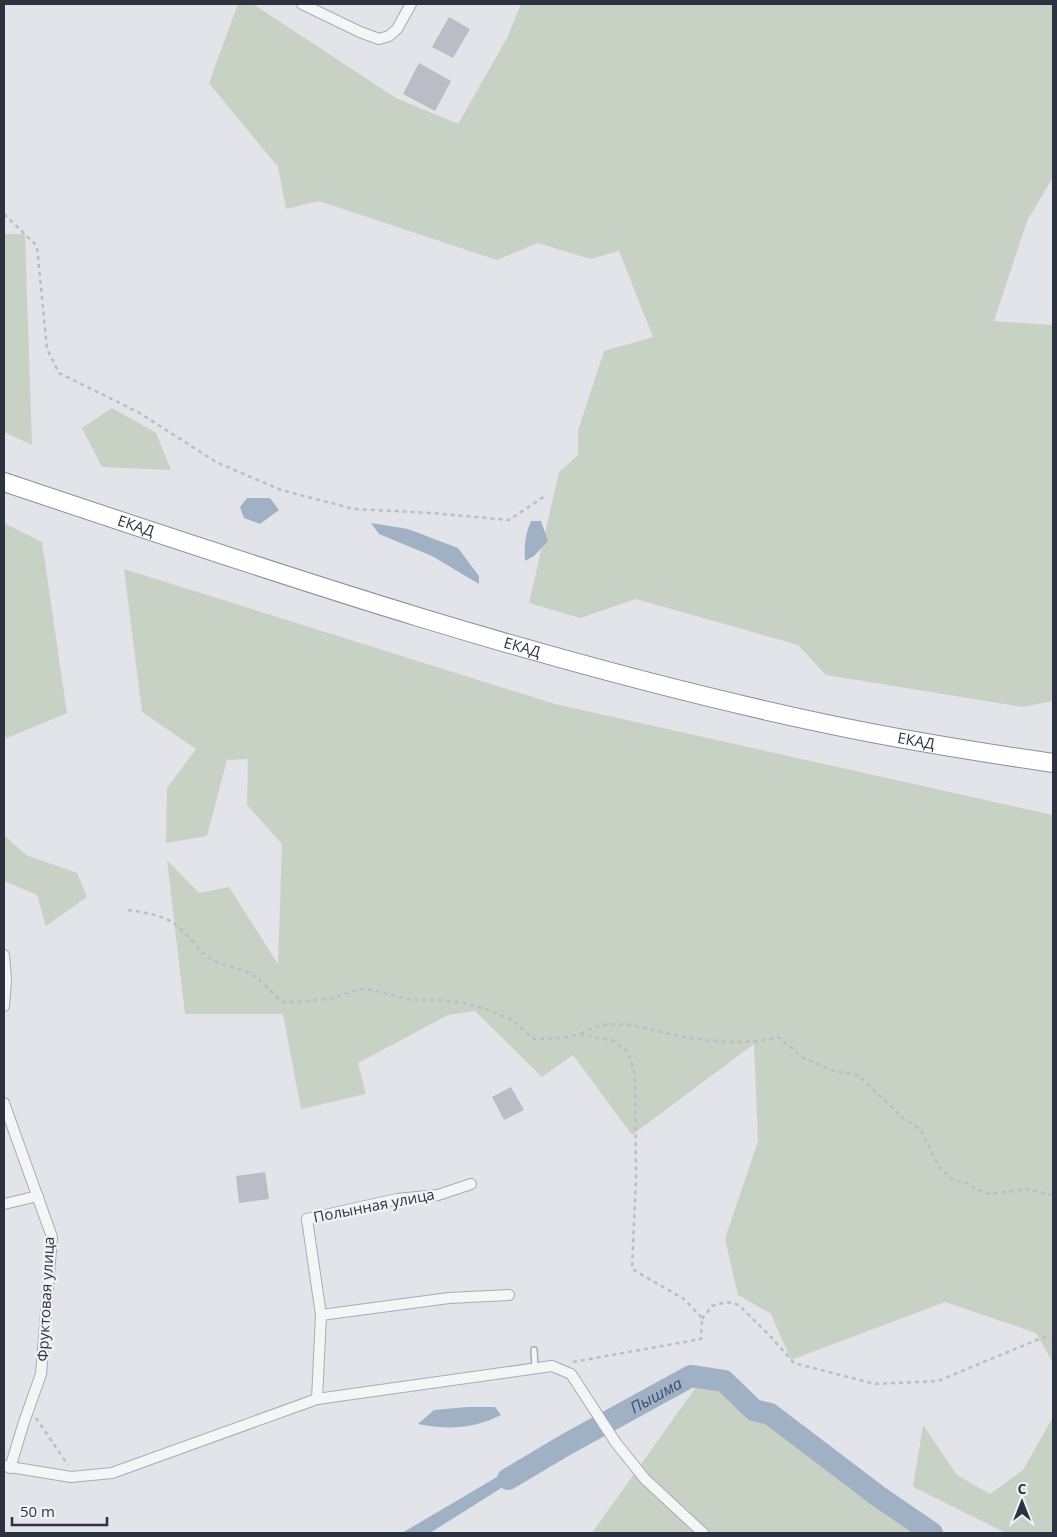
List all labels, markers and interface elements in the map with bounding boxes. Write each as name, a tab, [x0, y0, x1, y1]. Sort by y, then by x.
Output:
street label: ЕКАД	[115, 510, 157, 541]
street label: ЕКАД	[502, 632, 543, 661]
street label: ЕКАД	[896, 727, 936, 753]
street label: Полынная улица	[312, 1183, 436, 1227]
street label: Фруктовая улица	[32, 1236, 58, 1362]
water label: Пышма	[626, 1372, 686, 1418]
north arrow	[997, 1477, 1047, 1527]
text: С	[1018, 1479, 1027, 1498]
scale bar	[12, 1494, 108, 1526]
text: 50 m	[20, 1501, 55, 1521]

